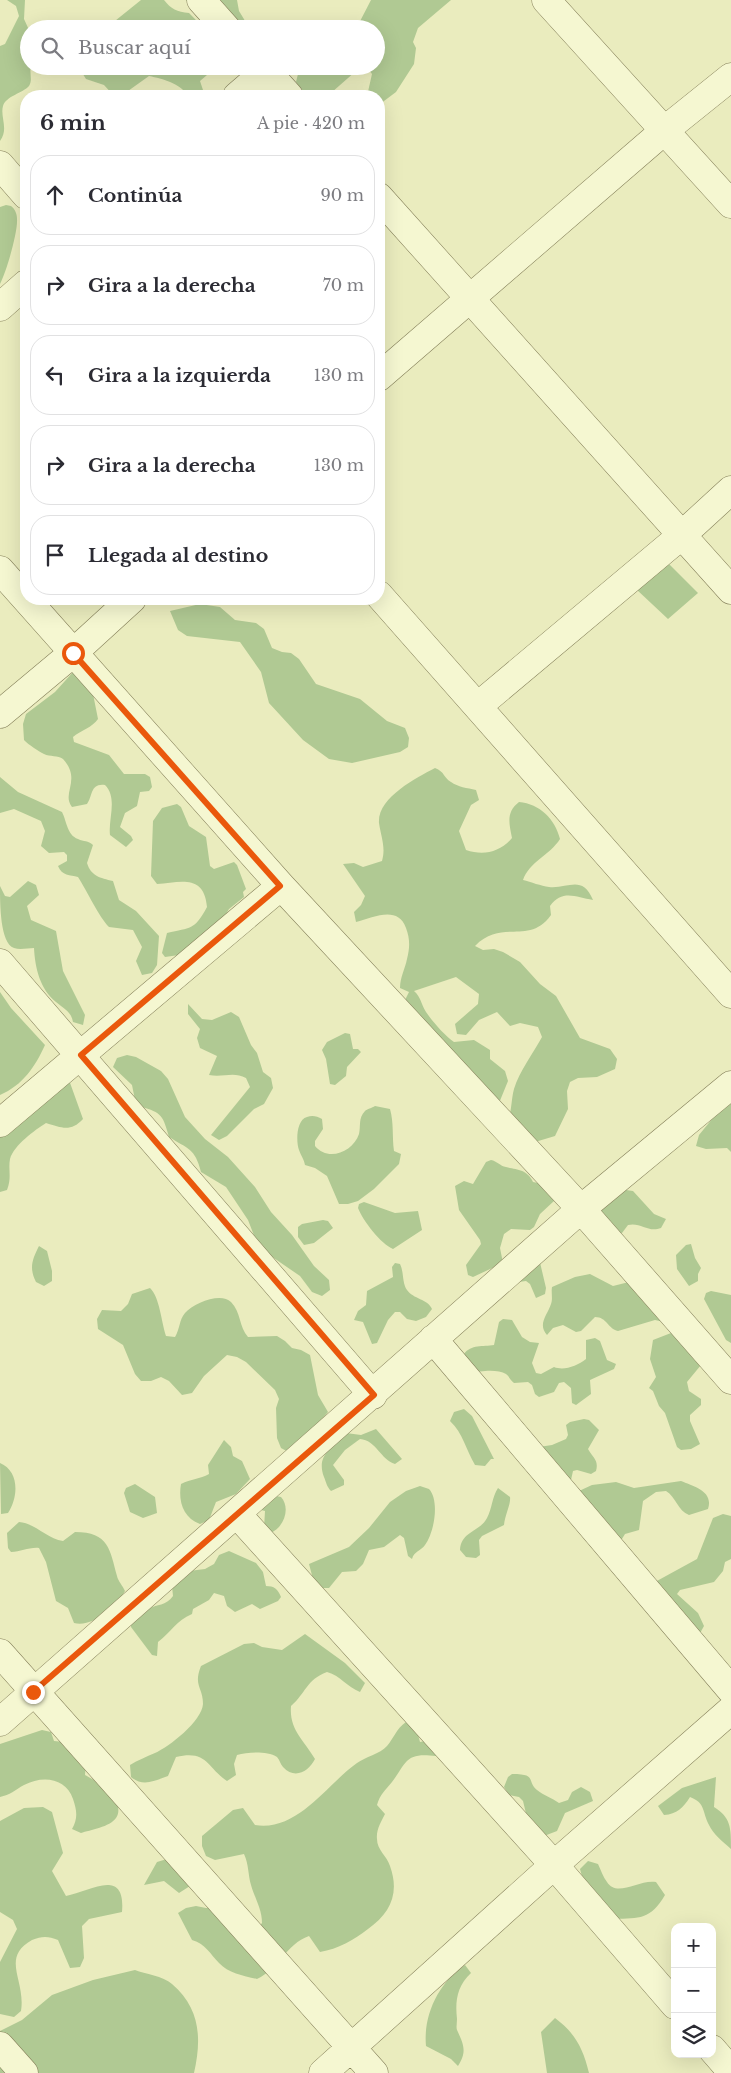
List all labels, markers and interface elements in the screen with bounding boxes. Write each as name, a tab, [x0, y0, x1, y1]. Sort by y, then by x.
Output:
search box	[20, 20, 385, 75]
icon: search	[38, 34, 66, 62]
text: Buscar aquí	[78, 36, 191, 59]
text: 6 min	[40, 110, 106, 136]
text: A pie · 420 m	[257, 113, 365, 133]
icon: ahead	[41, 181, 69, 209]
text: Continúa	[88, 184, 182, 207]
text: 90 m	[321, 185, 364, 205]
icon: right	[41, 271, 69, 299]
text: Gira a la derecha	[88, 274, 256, 297]
text: 70 m	[323, 275, 364, 295]
icon: left	[41, 361, 69, 389]
text: Gira a la izquierda	[88, 364, 271, 387]
text: 130 m	[314, 365, 364, 385]
icon: right	[41, 451, 69, 479]
text: Gira a la derecha	[88, 454, 256, 477]
text: 130 m	[314, 455, 364, 475]
icon: arrive	[41, 541, 69, 569]
text: Llegada al destino	[88, 544, 268, 567]
route start	[62, 642, 85, 665]
route end	[22, 1681, 45, 1704]
map controls	[671, 1923, 716, 2058]
button: +	[671, 1923, 716, 1968]
button: −	[671, 1968, 716, 2013]
button: layers	[671, 2013, 716, 2058]

